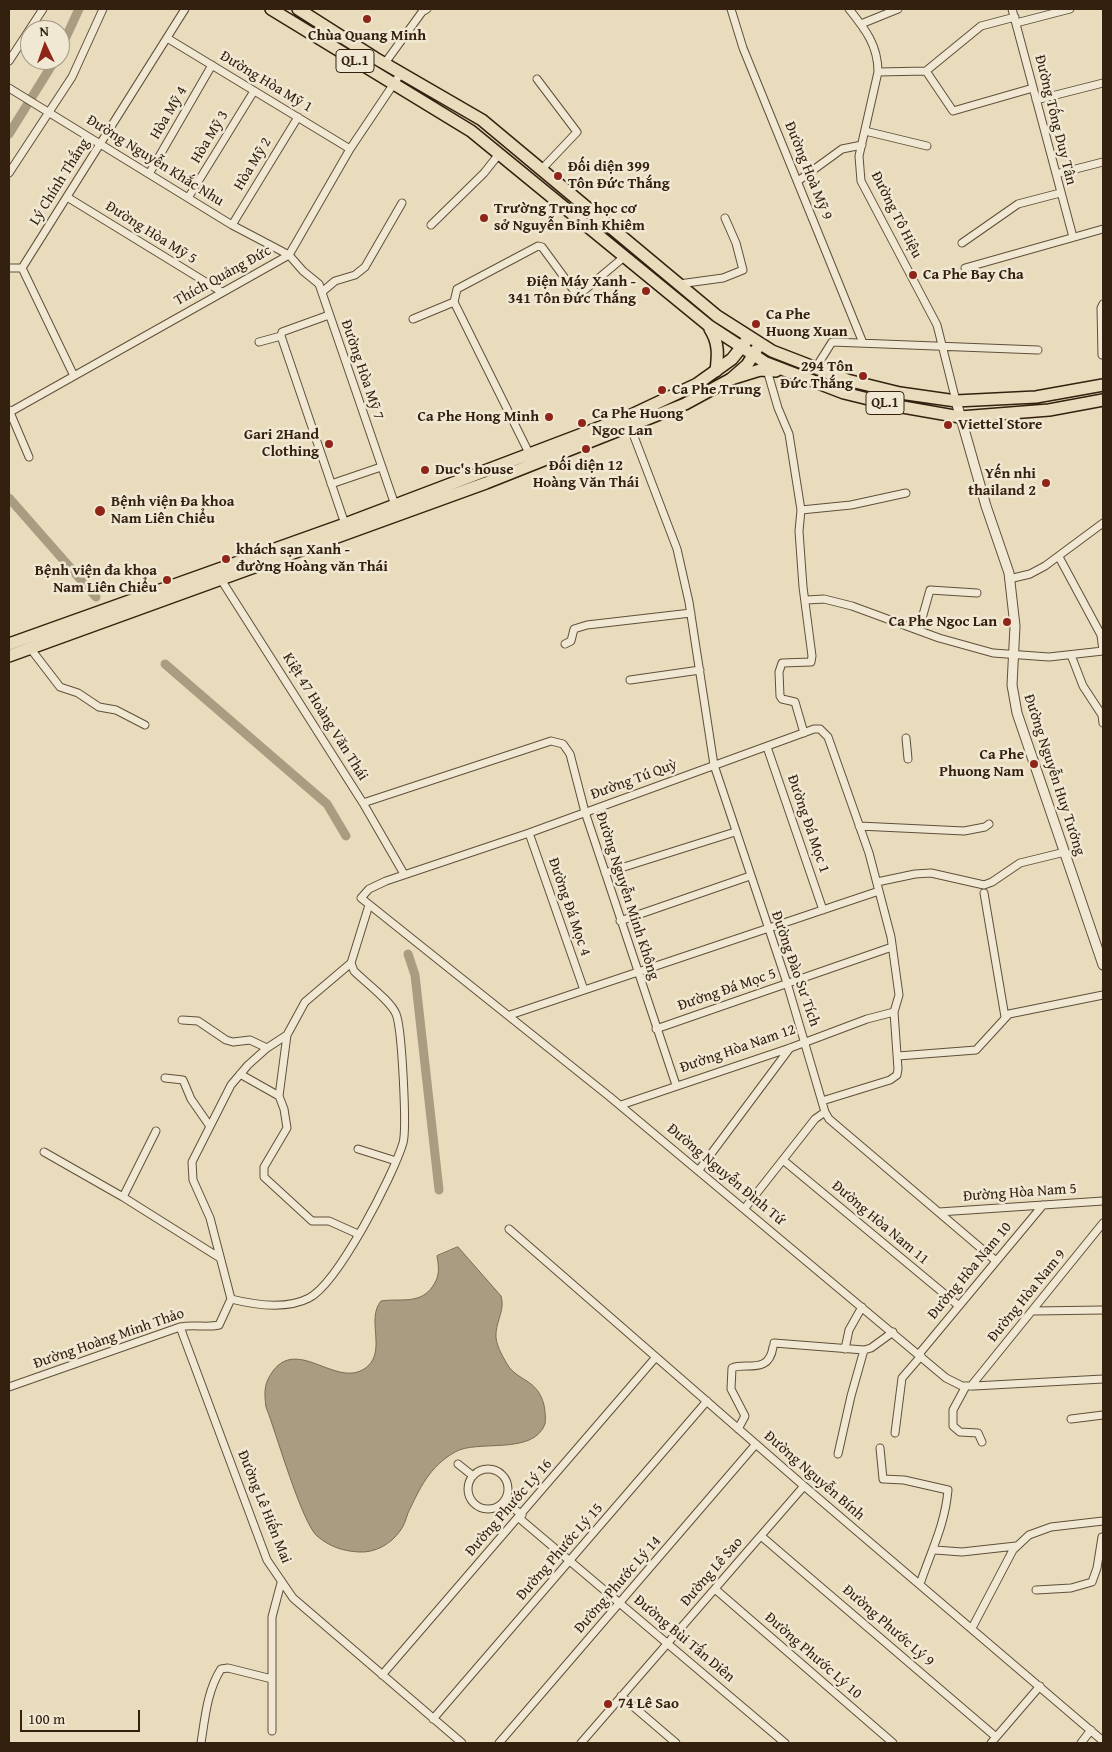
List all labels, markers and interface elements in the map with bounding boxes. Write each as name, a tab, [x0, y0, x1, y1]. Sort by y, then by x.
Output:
marker: Chùa Quang Minh	[361, 13, 373, 25]
north arrow	[20, 20, 70, 70]
text: N	[39, 21, 49, 41]
place label: Chùa Quang Minh	[308, 27, 426, 45]
street label: Đường Hòa Mỹ 1	[217, 47, 315, 117]
road number: QL.1	[336, 49, 374, 72]
street label: Đường Tống Duy Tân	[1030, 53, 1080, 187]
street label: Hòa Mỹ 4	[147, 83, 191, 143]
street label: Hòa Mỹ 3	[187, 107, 233, 167]
street label: Đường Nguyễn Khắc Nhu	[83, 111, 227, 211]
street label: Đường Hoà Mỹ 9	[780, 119, 836, 223]
street label: Hòa Mỹ 2	[230, 134, 276, 194]
street label: Lý Chính Thắng	[26, 135, 94, 229]
place label: Đối diện 399 Tôn Đức Thắng	[568, 158, 670, 193]
street label: Đường Tô Hiệu	[866, 169, 926, 261]
marker: Đối diện 399 Tôn Đức Thắng	[552, 170, 564, 182]
street label: Đường Hòa Mỹ 5	[102, 198, 200, 268]
place label: Trường Trung học cơ sở Nguyễn Bỉnh Khiêm	[494, 200, 645, 235]
marker: Trường Trung học cơ sở Nguyễn Bỉnh Khiêm	[478, 212, 490, 224]
street label: Thích Quảng Đức	[171, 242, 275, 310]
place label: Ca Phe Bay Cha	[923, 266, 1024, 284]
marker: Ca Phe Bay Cha	[907, 269, 919, 281]
place label: Điện Máy Xanh - 341 Tôn Đức Thắng	[508, 273, 636, 308]
marker: Điện Máy Xanh - 341 Tôn Đức Thắng	[640, 285, 652, 297]
place label: Ca Phe Huong Xuan	[766, 306, 848, 341]
street label: Đường Hòa Mỹ 7	[336, 318, 388, 422]
marker: Ca Phe Huong Xuan	[750, 318, 762, 330]
place label: 294 Tôn Đức Thắng	[780, 358, 853, 393]
marker: 294 Tôn Đức Thắng	[857, 370, 869, 382]
place label: Ca Phe Trung	[672, 381, 761, 399]
marker: Ca Phe Trung	[656, 384, 668, 396]
road number: QL.1	[866, 392, 904, 414]
place label: Ca Phe Huong Ngoc Lan	[592, 405, 683, 440]
place label: Ca Phe Hong Minh	[418, 408, 539, 426]
marker: Ca Phe Hong Minh	[543, 411, 555, 423]
place label: Viettel Store	[958, 416, 1042, 434]
marker: Ca Phe Huong Ngoc Lan	[576, 417, 588, 429]
marker: Viettel Store	[942, 419, 954, 431]
place label: Gari 2Hand Clothing	[244, 426, 319, 461]
marker: Gari 2Hand Clothing	[323, 438, 335, 450]
marker: Đối diện 12 Hoàng Văn Thái	[580, 443, 592, 455]
place label: Đối diện 12 Hoàng Văn Thái	[533, 457, 639, 492]
place label: Duc's house	[435, 461, 514, 479]
marker: Duc's house	[419, 464, 431, 476]
place label: Yến nhi thailand 2	[968, 465, 1036, 500]
marker: Yến nhi thailand 2	[1040, 477, 1052, 489]
place label: Bệnh viện Đa khoa Nam Liên Chiểu	[111, 493, 234, 528]
marker: Bệnh viện Đa khoa Nam Liên Chiểu	[93, 504, 107, 518]
place label: khách sạn Xanh - đường Hoàng văn Thái	[236, 541, 388, 576]
marker: khách sạn Xanh - đường Hoàng văn Thái	[220, 553, 232, 565]
place label: Bệnh viện đa khoa Nam Liên Chiểu	[35, 562, 157, 597]
marker: Bệnh viện đa khoa Nam Liên Chiểu	[161, 574, 173, 586]
place label: Ca Phe Ngoc Lan	[889, 613, 997, 631]
marker: Ca Phe Ngoc Lan	[1001, 616, 1013, 628]
street label: Kiệt 47 Hoàng Văn Thái	[278, 650, 372, 784]
street label: Đường Nguyễn Huy Tưởng	[1019, 692, 1089, 858]
place label: Ca Phe Phuong Nam	[939, 746, 1024, 781]
street label: Đường Tú Quỳ	[588, 756, 680, 804]
marker: Ca Phe Phuong Nam	[1028, 758, 1040, 770]
street label: Đường Đá Mọc 1	[783, 772, 833, 876]
street label: Đường Nguyễn Minh Không	[591, 810, 663, 982]
street label: Đường Đá Mọc 4	[544, 855, 594, 959]
street label: Đường Đào Sư Tích	[767, 909, 823, 1029]
street label: Đường Đá Mọc 5	[675, 965, 779, 1015]
street label: Đường Hòa Nam 12	[678, 1021, 798, 1077]
street label: Đường Nguyễn Đình Tứ	[663, 1120, 789, 1230]
street label: Đường Hòa Nam 11	[828, 1177, 932, 1269]
street label: Đường Hòa Nam 5	[963, 1180, 1077, 1206]
street label: Đường Hòa Nam 10	[924, 1219, 1016, 1323]
street label: Đường Hòa Nam 9	[984, 1246, 1070, 1346]
street label: Đường Hoàng Minh Thảo	[31, 1305, 187, 1373]
street label: Đường Nguyễn Bính	[760, 1427, 868, 1525]
street label: Đường Lê Hiến Mai	[233, 1448, 295, 1566]
street label: Đường Phước Lý 16	[462, 1456, 556, 1560]
street label: Đường Phước Lý 15	[513, 1500, 607, 1604]
street label: Đường Phước Lý 14	[571, 1533, 665, 1637]
street label: Đường Lê Sao	[677, 1534, 747, 1610]
street label: Đường Phước Lý 9	[838, 1581, 938, 1671]
street label: Đường Bùi Tấn Diên	[630, 1592, 738, 1686]
street label: Đường Phước Lý 10	[761, 1609, 865, 1703]
place label: 74 Lê Sao	[618, 1695, 679, 1713]
marker: 74 Lê Sao	[602, 1698, 614, 1710]
scale bar	[22, 1700, 142, 1732]
text: 100 m	[28, 1708, 65, 1729]

